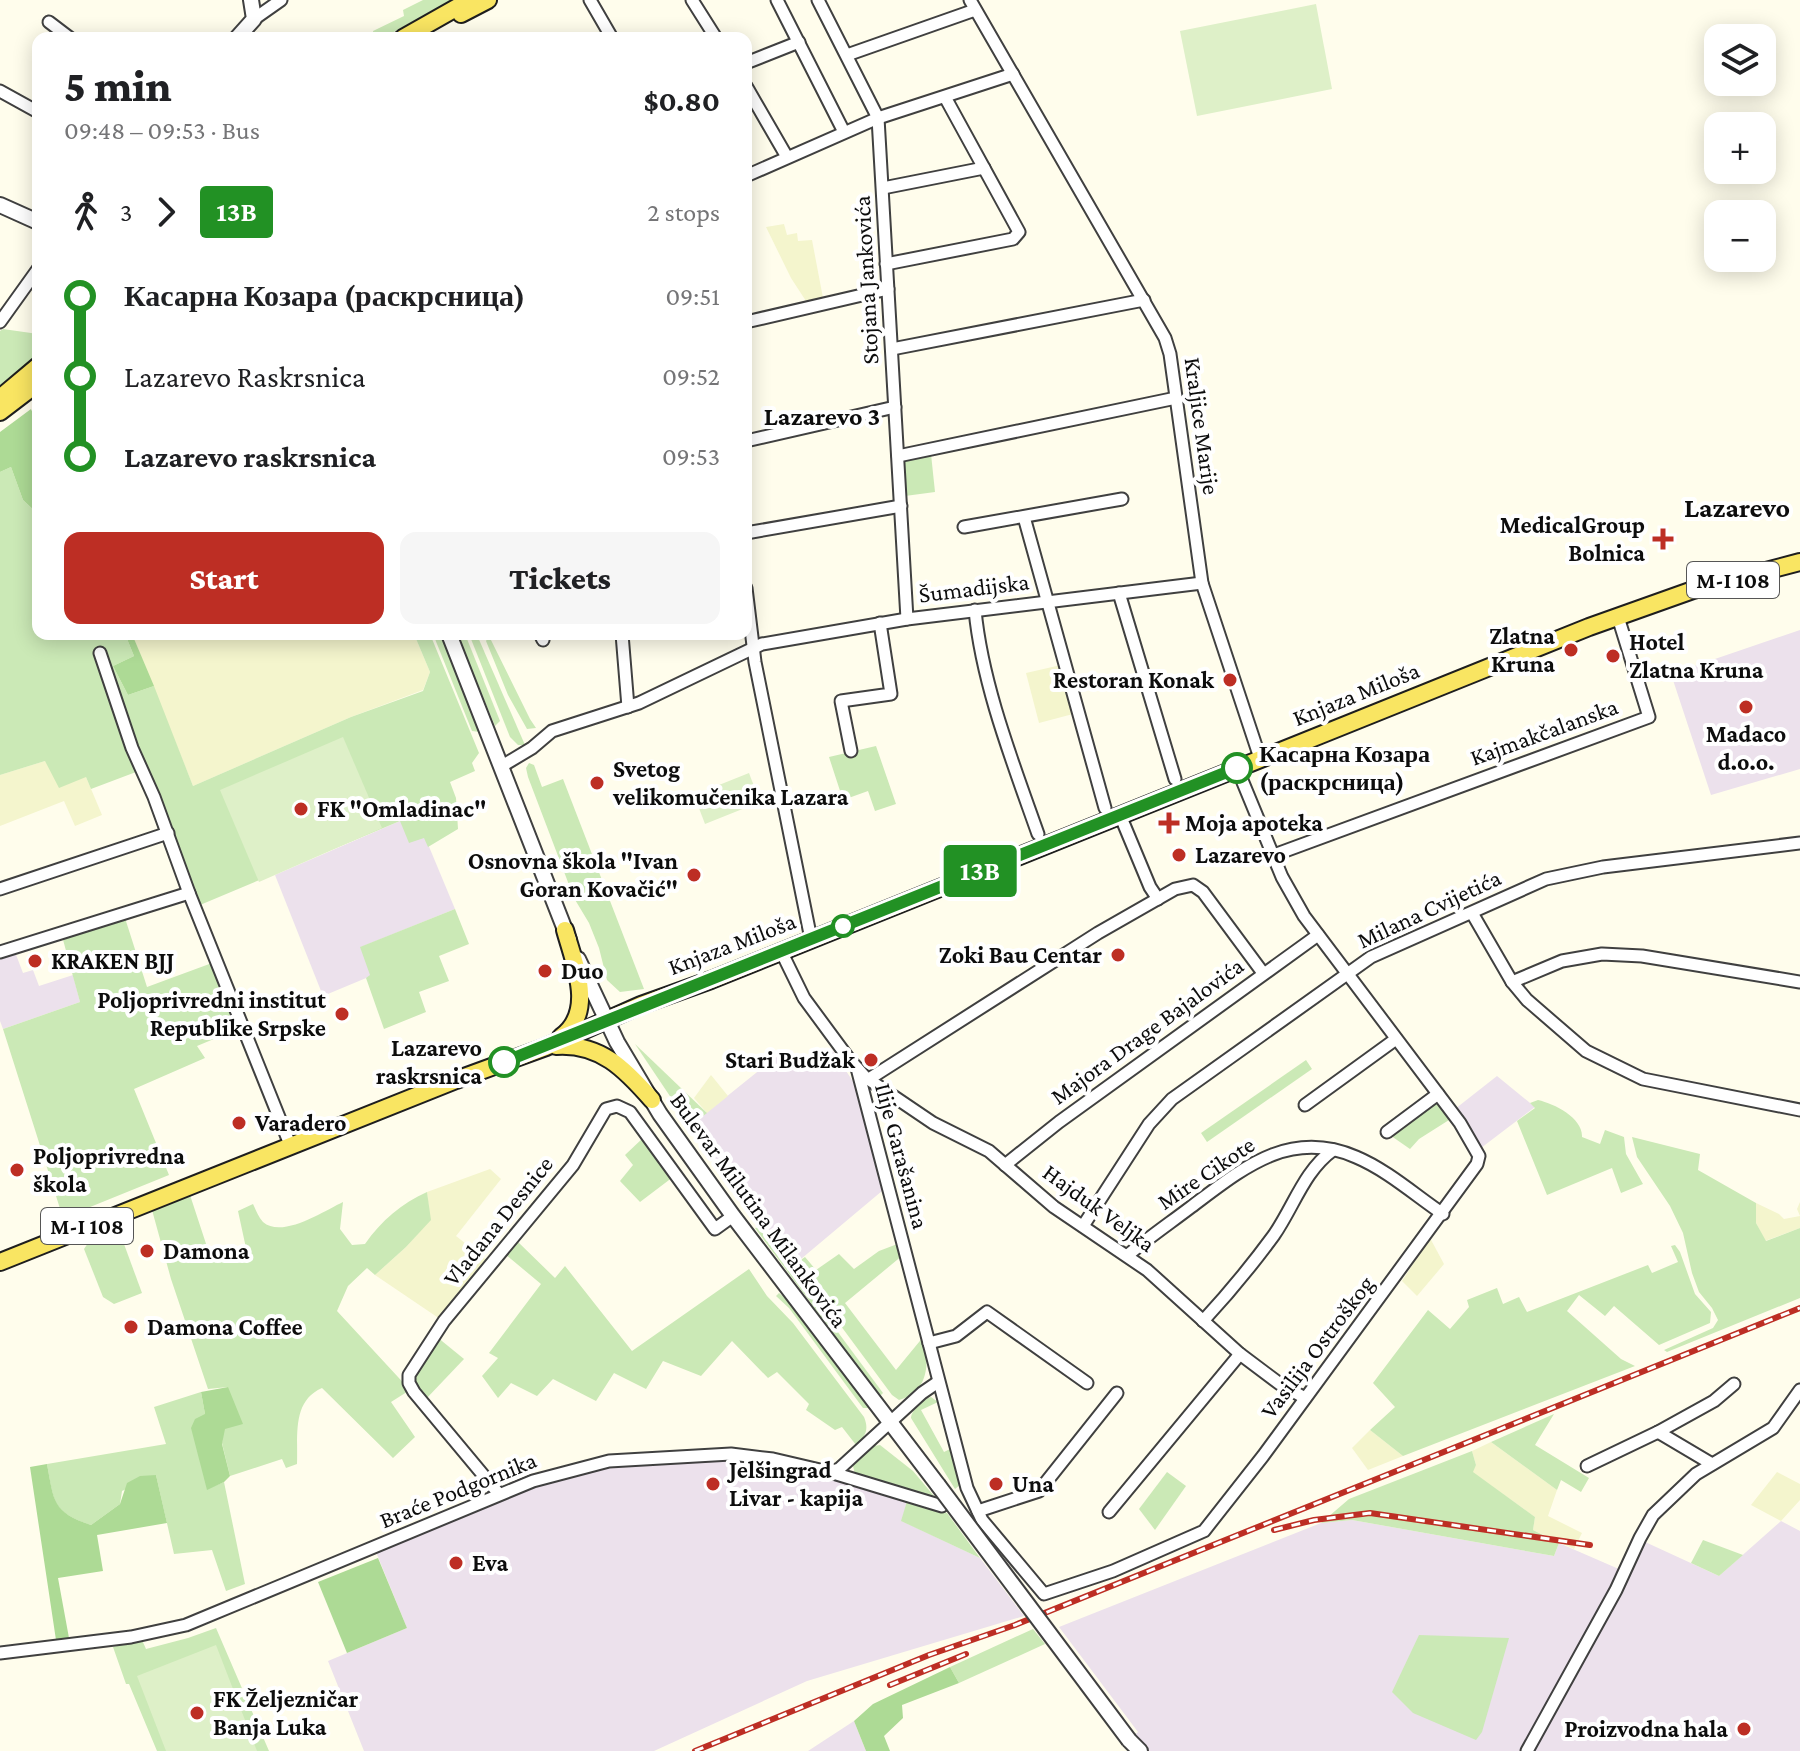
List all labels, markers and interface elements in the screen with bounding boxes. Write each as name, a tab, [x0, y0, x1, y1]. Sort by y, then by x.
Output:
map controls	[1704, 24, 1776, 272]
button: layers	[1704, 24, 1776, 96]
text: 5 min	[64, 62, 172, 110]
text: $0.80	[643, 84, 720, 117]
button: +	[1704, 112, 1776, 184]
text: 09:48 – 09:53 · Bus	[64, 116, 260, 145]
icon: walk	[64, 190, 108, 234]
icon: forward	[144, 190, 188, 234]
street label: Stojana Jankovića	[848, 195, 883, 365]
text: 13B	[216, 196, 257, 227]
text: 3	[120, 198, 132, 227]
text: 2 stops	[647, 198, 720, 227]
button: −	[1704, 200, 1776, 272]
text: Касарна Козара (раскрсница)	[124, 279, 526, 312]
text: 09:51	[665, 282, 720, 311]
street label: Kraljice Marije	[1179, 355, 1226, 496]
text: Lazarevo Raskrsnica	[124, 360, 366, 393]
text: 09:52	[662, 362, 720, 391]
district label: Lazarevo 3	[764, 402, 880, 431]
text: Lazarevo raskrsnica	[124, 440, 376, 473]
text: 09:53	[662, 442, 720, 471]
district label: Lazarevo	[1684, 492, 1790, 523]
place label: MedicalGroup Bolnica	[1500, 511, 1645, 566]
marker: MedicalGroup Bolnica	[1652, 528, 1674, 550]
button: Start	[64, 532, 384, 624]
button: Tickets	[400, 532, 720, 624]
road number: M-I 108	[1687, 562, 1779, 598]
street label: Šumadijska	[917, 567, 1031, 608]
place label: Zlatna Kruna	[1489, 622, 1555, 677]
place label: Hotel Zlatna Kruna	[1629, 628, 1764, 683]
marker: Zlatna Kruna	[1562, 641, 1580, 659]
marker: Hotel Zlatna Kruna	[1604, 647, 1622, 665]
street label: Knjaza Miloša	[1288, 656, 1423, 731]
place label: Restoran Konak	[1053, 666, 1215, 693]
marker: Restoran Konak	[1221, 671, 1239, 689]
street label: Kajmakčalanska	[1466, 692, 1621, 771]
marker: Madaco d.o.o.	[1737, 698, 1755, 716]
place label: Madaco d.o.o.	[1706, 720, 1786, 775]
place label: Касарна Козара (раскрсница)	[1259, 740, 1430, 796]
marker: Касарна Козара (раскрсница)	[1222, 753, 1252, 783]
place label: Svetog velikomučenika Lazara	[612, 755, 849, 810]
marker: Svetog velikomučenika Lazara	[588, 774, 606, 792]
place label: FK "Omladinac"	[317, 795, 486, 822]
marker: FK "Omladinac"	[292, 800, 310, 818]
place label: Moja apoteka	[1185, 809, 1323, 837]
marker: Moja apoteka	[1160, 814, 1178, 832]
place label: Lazarevo	[1195, 841, 1286, 868]
line badge: 13B	[934, 845, 1026, 897]
marker: Lazarevo	[1170, 846, 1188, 864]
place label: Osnovna škola "Ivan Goran Kovačić"	[468, 847, 678, 902]
text: 13B	[960, 855, 1000, 886]
street label: Milana Cvijetića	[1353, 863, 1505, 954]
marker: Osnovna škola "Ivan Goran Kovačić"	[685, 866, 703, 884]
street label: Knjaza Miloša	[664, 907, 799, 980]
unlabelled marker	[832, 915, 854, 937]
place label: Zoki Bau Centar	[939, 941, 1102, 968]
marker: Zoki Bau Centar	[1109, 946, 1127, 964]
place label: KRAKEN BJJ	[51, 947, 174, 974]
marker: KRAKEN BJJ	[26, 952, 44, 970]
street label: Majora Drage Bajalovića	[1045, 952, 1248, 1110]
place label: Duo	[561, 957, 604, 984]
marker: Duo	[536, 962, 554, 980]
place label: Poljoprivredni institut Republike Srpske	[97, 986, 326, 1041]
marker: Poljoprivredni institut Republike Srpske	[333, 1005, 351, 1023]
place label: Lazarevo raskrsnica	[376, 1034, 482, 1089]
place label: Stari Budžak	[725, 1046, 856, 1073]
marker: Lazarevo raskrsnica	[489, 1047, 519, 1077]
marker: Stari Budžak	[862, 1051, 880, 1069]
street label: Ilije Garašanina	[870, 1080, 935, 1232]
street label: Bulevar Milutina Milankovića	[665, 1087, 854, 1332]
place label: Varadero	[254, 1109, 346, 1136]
marker: Varadero	[230, 1114, 248, 1132]
street label: Mire Cikote	[1152, 1130, 1259, 1215]
place label: Poljoprivredna škola	[33, 1142, 185, 1197]
street label: Vladana Desnice	[437, 1150, 558, 1291]
street label: Hajduk Veljka	[1038, 1158, 1161, 1257]
marker: Poljoprivredna škola	[8, 1161, 26, 1179]
road number: M-I 108	[41, 1208, 133, 1244]
place label: Damona	[163, 1237, 250, 1264]
marker: Damona	[138, 1242, 156, 1260]
street label: Vasilija Ostroškog	[1254, 1270, 1379, 1423]
place label: Damona Coffee	[147, 1313, 303, 1340]
marker: Damona Coffee	[122, 1318, 140, 1336]
street label: Braće Podgornika	[375, 1446, 540, 1533]
place label: Jelšingrad Livar - kapija	[726, 1456, 864, 1512]
place label: Una	[1012, 1470, 1054, 1497]
marker: Jelšingrad Livar - kapija	[704, 1475, 722, 1493]
marker: Una	[987, 1475, 1005, 1493]
place label: Eva	[472, 1549, 508, 1576]
marker: Eva	[447, 1554, 465, 1572]
place label: FK Željezničar Banja Luka	[213, 1685, 359, 1741]
marker: FK Željezničar Banja Luka	[188, 1704, 206, 1722]
place label: Proizvodna hala	[1564, 1715, 1728, 1742]
marker: Proizvodna hala	[1735, 1720, 1753, 1738]

